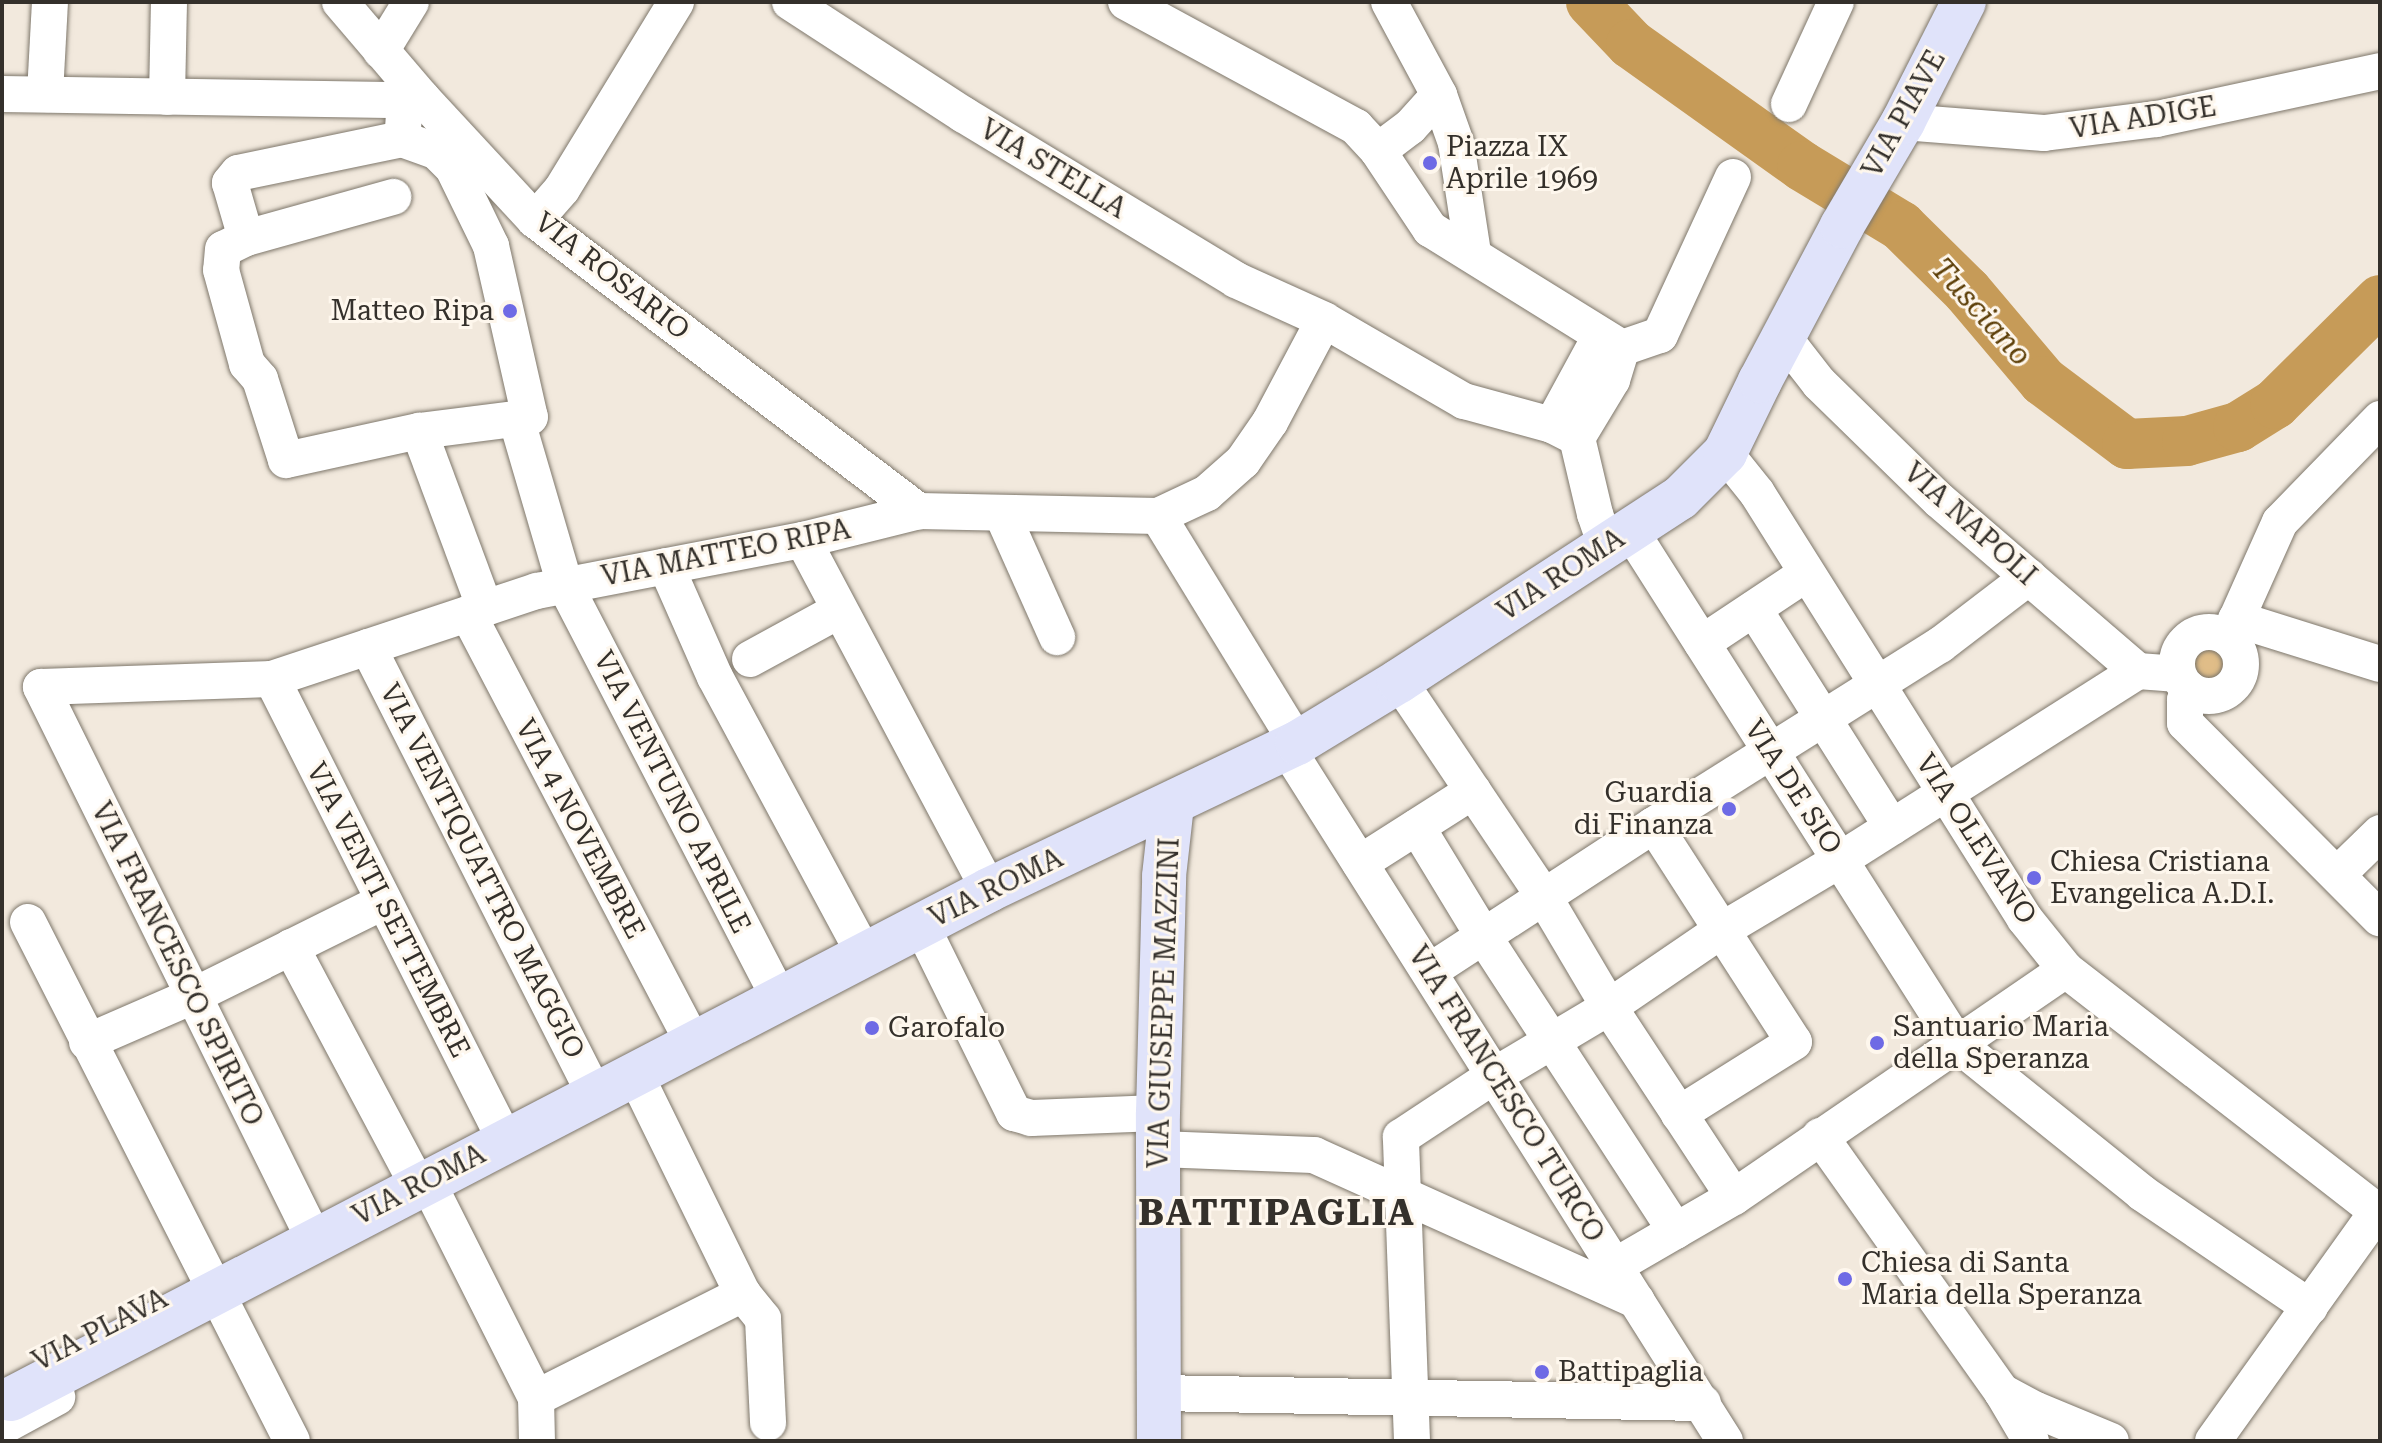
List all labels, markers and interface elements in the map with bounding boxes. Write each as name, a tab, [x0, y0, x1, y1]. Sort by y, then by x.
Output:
street label: VIA PIAVE	[1855, 44, 1953, 184]
street label: VIA ADIGE	[2067, 90, 2219, 146]
street label: VIA STELLA	[974, 112, 1132, 226]
place label: Piazza IX Aprile 1969	[1446, 130, 1598, 196]
marker: Piazza IX Aprile 1969	[1421, 154, 1439, 172]
street label: VIA ROSARIO	[528, 205, 696, 347]
water label: Tusciano	[1923, 251, 2039, 373]
place label: Matteo Ripa	[330, 294, 494, 328]
marker: Matteo Ripa	[501, 302, 519, 320]
street label: VIA NAPOLI	[1897, 456, 2043, 592]
street label: VIA MATTEO RIPA	[599, 512, 853, 594]
street label: VIA ROMA	[1491, 522, 1631, 628]
street label: VIA VENTUNO APRILE	[586, 645, 758, 939]
street label: VIA VENTIQUATTRO MAGGIO	[373, 678, 591, 1064]
street label: VIA 4 NOVEMBRE	[508, 713, 652, 945]
street label: VIA DE SIO	[1737, 713, 1849, 861]
street label: VIA OLEVANO	[1908, 748, 2044, 930]
street label: VIA VENTI SETTEMBRE	[299, 757, 477, 1063]
place label: Guardia di Finanza	[1574, 776, 1713, 842]
street label: VIA FRANCESCO SPIRITO	[84, 797, 270, 1131]
marker: Guardia di Finanza	[1720, 800, 1738, 818]
street label: VIA GIUSEPPE MAZZINI	[1141, 837, 1187, 1169]
street label: VIA ROMA	[924, 841, 1068, 935]
place label: Chiesa Cristiana Evangelica A.D.I.	[2050, 845, 2275, 911]
marker: Chiesa Cristiana Evangelica A.D.I.	[2025, 869, 2043, 887]
street label: VIA FRANCESCO TURCO	[1401, 940, 1611, 1248]
place label: Santuario Maria della Speranza	[1893, 1010, 2109, 1076]
place label: Garofalo	[888, 1011, 1005, 1045]
marker: Garofalo	[863, 1019, 881, 1037]
marker: Santuario Maria della Speranza	[1868, 1034, 1886, 1052]
street label: VIA ROMA	[347, 1137, 491, 1233]
district label: BATTIPAGLIA	[1138, 1192, 1416, 1236]
place label: Chiesa di Santa Maria della Speranza	[1861, 1246, 2142, 1312]
marker: Chiesa di Santa Maria della Speranza	[1836, 1270, 1854, 1288]
street label: VIA PLAVA	[27, 1282, 173, 1378]
place label: Battipaglia	[1558, 1355, 1703, 1389]
marker: Battipaglia	[1533, 1363, 1551, 1381]

